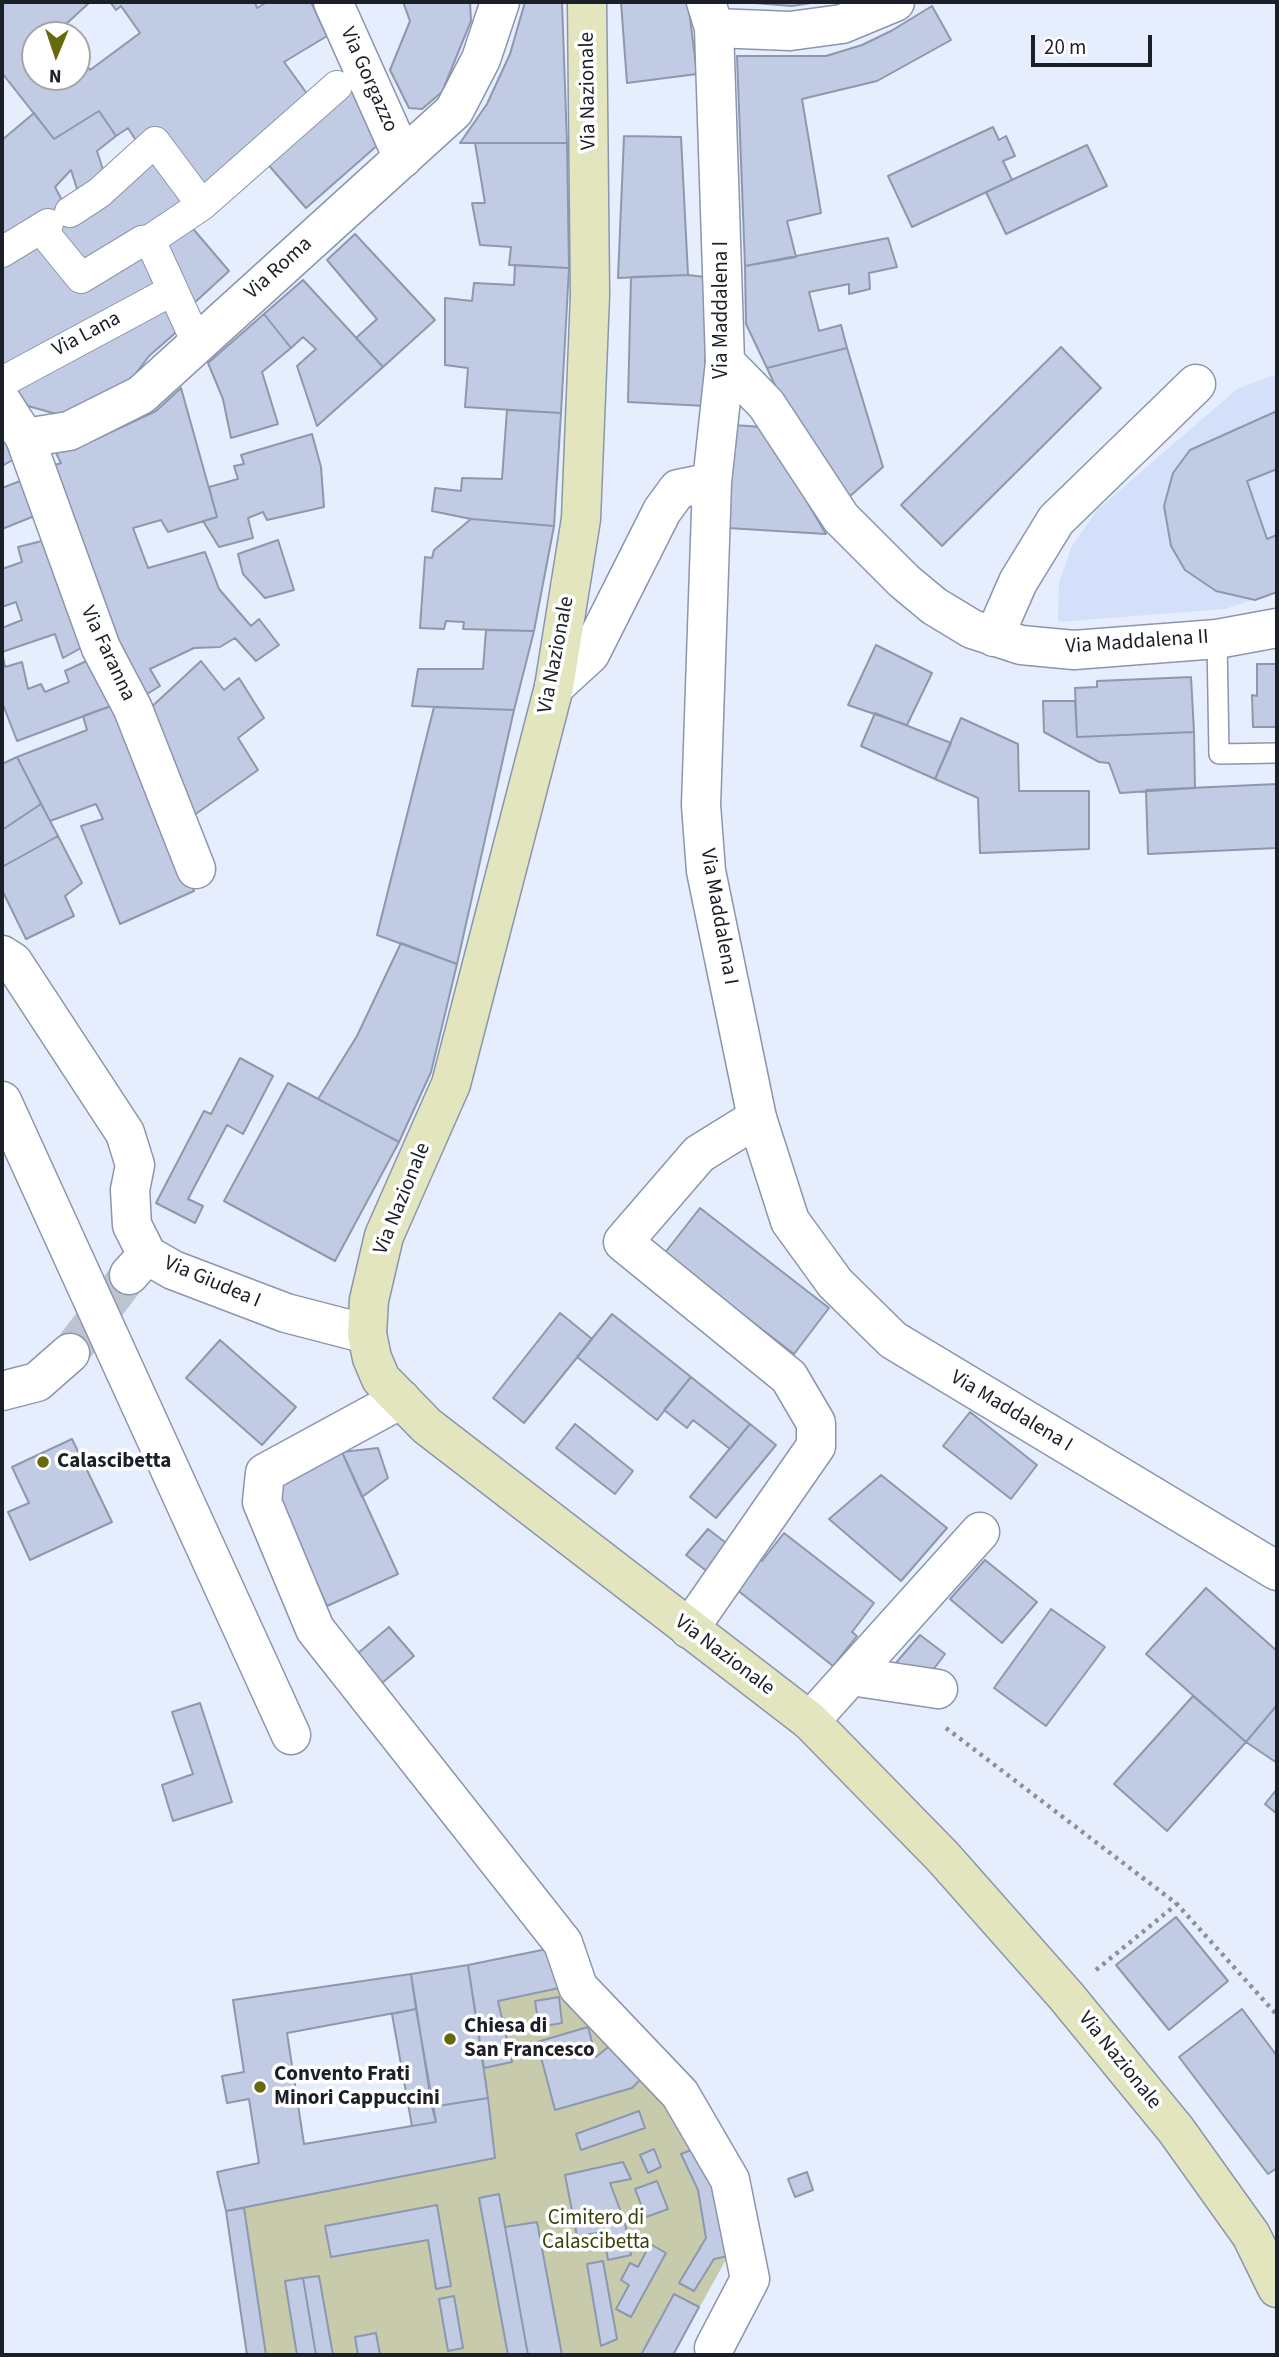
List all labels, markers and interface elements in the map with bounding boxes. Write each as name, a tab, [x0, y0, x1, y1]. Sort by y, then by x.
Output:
north arrow	[21, 21, 91, 91]
scale bar	[1034, 21, 1155, 65]
street label: Via Gorgazzo	[334, 24, 402, 136]
street label: Via Nazionale	[575, 32, 603, 150]
text: 20 m	[1044, 32, 1086, 62]
text: N	[49, 62, 62, 89]
street label: Via Roma	[240, 232, 318, 306]
street label: Via Maddalena I	[709, 241, 735, 379]
street label: Via Lana	[49, 307, 125, 363]
street label: Via Nazionale	[533, 595, 581, 715]
street label: Via Faranna	[74, 602, 140, 706]
street label: Via Maddalena II	[1064, 625, 1210, 661]
street label: Via Maddalena I	[694, 847, 742, 987]
street label: Via Nazionale	[369, 1139, 437, 1259]
street label: Via Giudea I	[160, 1251, 264, 1315]
street label: Via Maddalena I	[945, 1366, 1077, 1458]
place label: Calascibetta	[57, 1449, 171, 1475]
marker: Calascibetta	[35, 1454, 51, 1470]
street label: Via Nazionale	[669, 1610, 779, 1702]
street label: Via Nazionale	[1072, 2007, 1166, 2115]
place label: Chiesa di San Francesco	[464, 2014, 595, 2064]
marker: Chiesa di San Francesco	[442, 2031, 458, 2047]
place label: Convento Frati Minori Cappuccini	[274, 2062, 440, 2112]
marker: Convento Frati Minori Cappuccini	[252, 2079, 268, 2095]
park label: Cimitero di Calascibetta	[542, 2206, 650, 2256]

